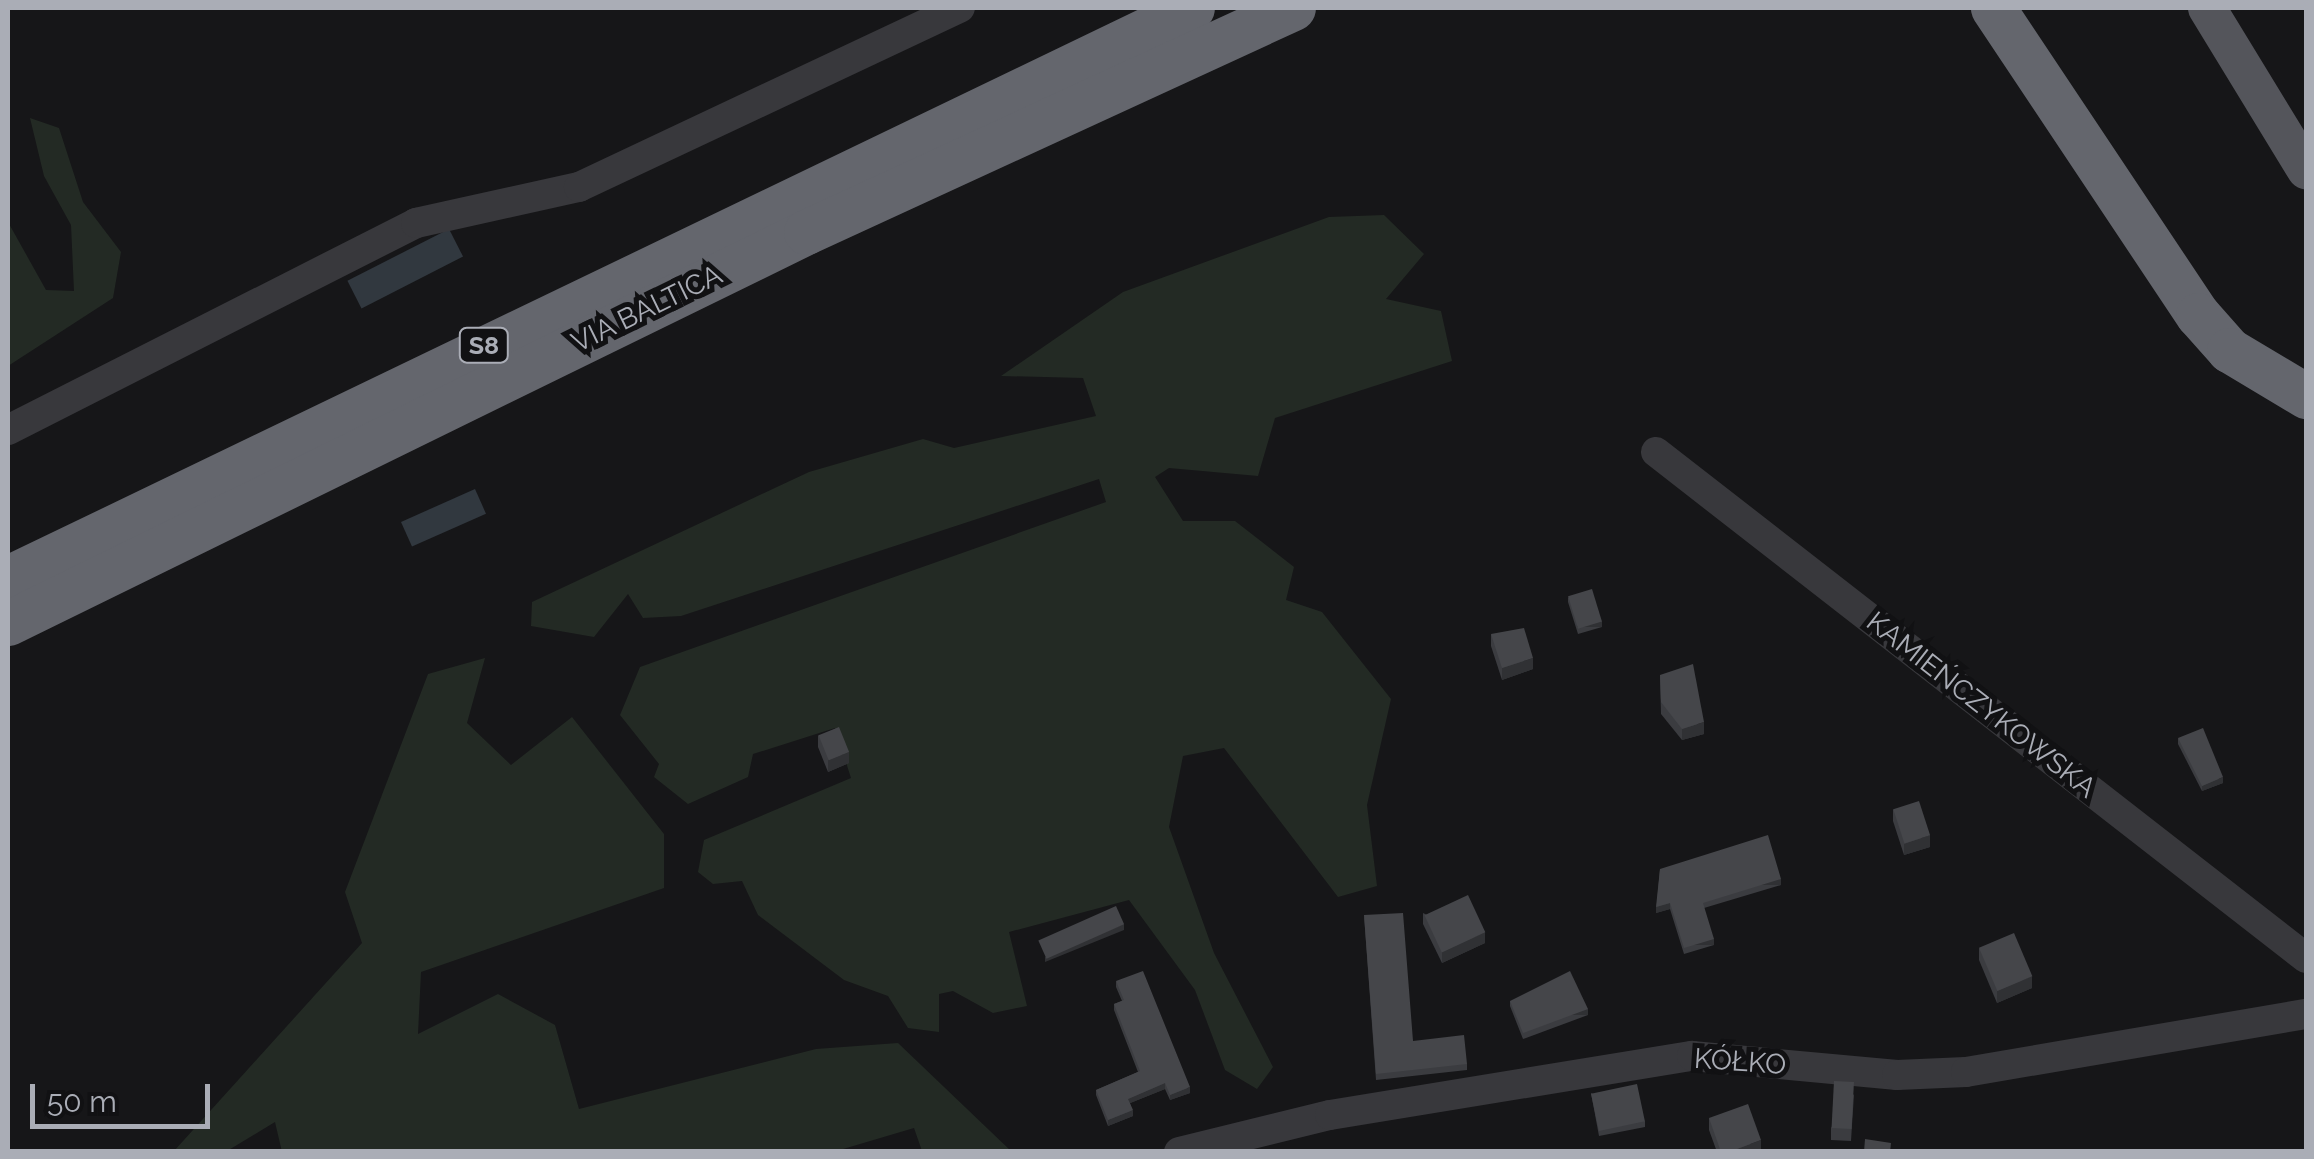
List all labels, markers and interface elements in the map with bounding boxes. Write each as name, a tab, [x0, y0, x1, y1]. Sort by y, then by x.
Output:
street label: VIA BALTICA	[566, 258, 728, 360]
road number: S8	[456, 325, 512, 365]
street label: KAMIEŃCZYKOWSKA	[1860, 605, 2102, 805]
street label: KÓŁKO	[1693, 1042, 1787, 1082]
scale bar	[35, 1064, 215, 1126]
text: 50 m	[47, 1084, 117, 1119]

